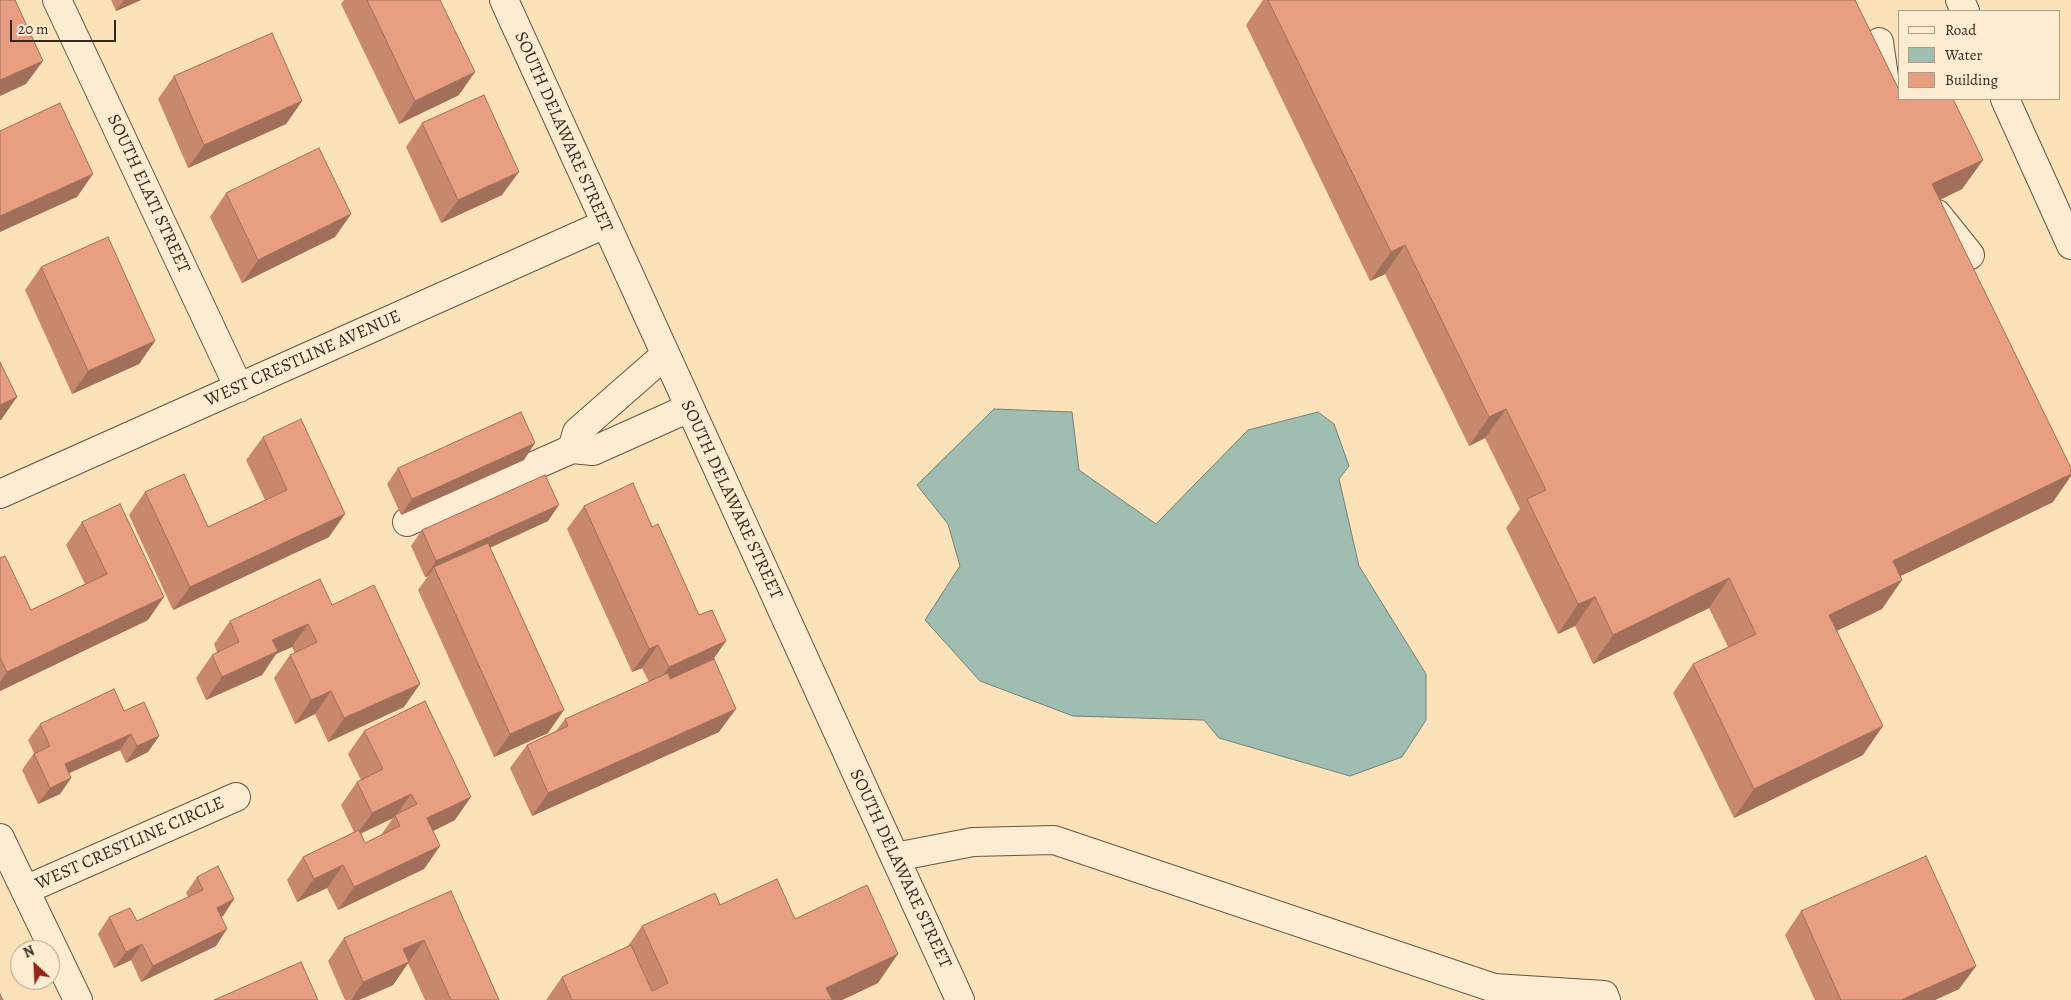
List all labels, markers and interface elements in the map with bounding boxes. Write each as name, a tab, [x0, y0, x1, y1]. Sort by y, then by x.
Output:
scale bar	[12, 10, 119, 42]
legend	[1898, 10, 2061, 100]
text: 20 m	[18, 19, 49, 39]
text: Road	[1945, 20, 1976, 40]
street label: SOUTH DELAWARE STREET	[509, 28, 617, 236]
text: Water	[1945, 45, 1982, 65]
text: Building	[1945, 70, 1998, 90]
street label: SOUTH ELATI STREET	[102, 111, 194, 277]
street label: WEST CRESTLINE AVENUE	[202, 306, 404, 412]
street label: SOUTH DELAWARE STREET	[675, 397, 787, 603]
street label: SOUTH DELAWARE STREET	[844, 766, 956, 972]
street label: WEST CRESTLINE CIRCLE	[32, 793, 228, 895]
north arrow	[10, 940, 60, 990]
text: N	[20, 941, 38, 963]

